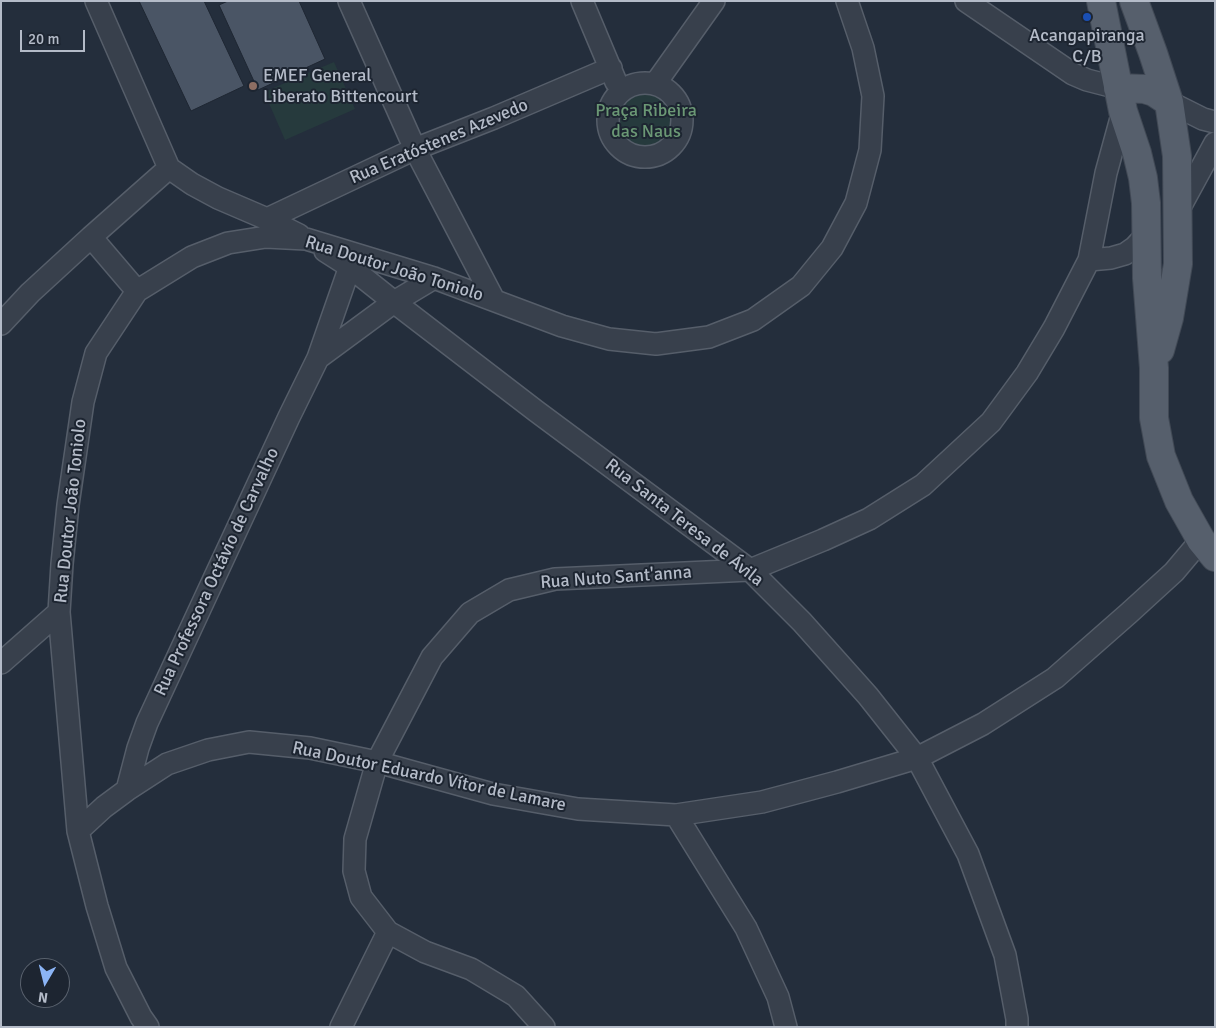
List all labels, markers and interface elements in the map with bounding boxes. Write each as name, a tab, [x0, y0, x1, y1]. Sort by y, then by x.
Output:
marker: Acangapiranga C/B	[1081, 11, 1093, 23]
scale bar	[22, 20, 88, 52]
place label: Acangapiranga C/B	[1029, 25, 1145, 68]
text: 20 m	[28, 30, 59, 48]
place label: EMEF General Liberato Bittencourt	[263, 65, 418, 108]
marker: EMEF General Liberato Bittencourt	[247, 80, 259, 92]
street label: Rua Eratóstenes Azevedo	[347, 95, 531, 189]
park label: Praça Ribeira das Naus	[595, 100, 697, 142]
street label: Rua Doutor João Toniolo	[302, 232, 486, 306]
street label: Rua Doutor João Toniolo	[51, 418, 91, 604]
street label: Rua Professora Octávio de Carvalho	[150, 445, 284, 699]
street label: Rua Santa Teresa de Ávila	[601, 455, 767, 591]
street label: Rua Nuto Sant'anna	[540, 562, 692, 594]
street label: Rua Doutor Eduardo Vítor de Lamare	[290, 737, 568, 817]
north arrow	[20, 958, 70, 1008]
text: N	[37, 988, 49, 1006]

